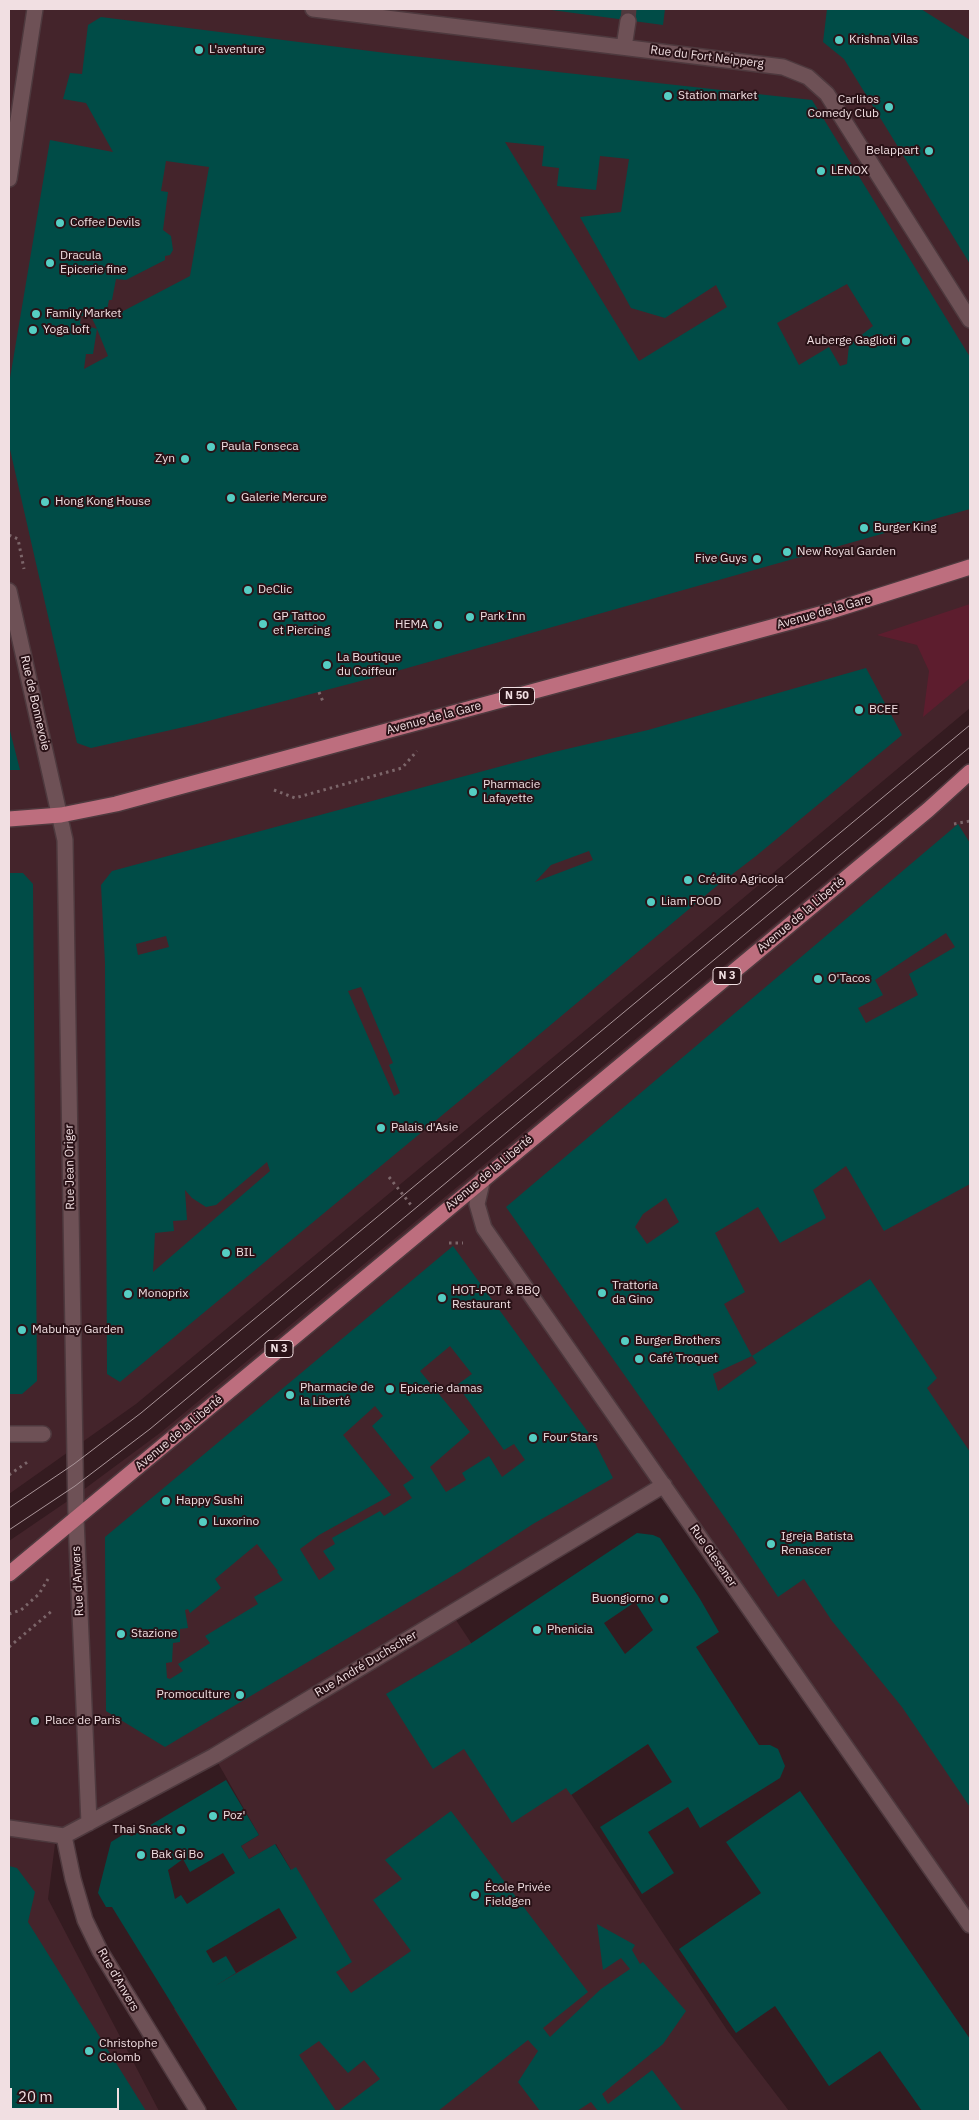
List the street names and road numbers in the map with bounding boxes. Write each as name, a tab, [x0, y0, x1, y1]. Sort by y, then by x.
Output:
street label: Rue du Fort Neipperg	[649, 43, 765, 71]
street label: Avenue de la Gare	[775, 592, 873, 632]
street label: Rue de Bonnevoie	[17, 654, 53, 752]
road number: N 50	[500, 688, 534, 704]
street label: Avenue de la Gare	[385, 698, 483, 738]
street label: Avenue de la Liberté	[754, 874, 848, 956]
road number: N 3	[713, 968, 741, 984]
street label: Rue Jean Origer	[62, 1124, 78, 1210]
street label: Avenue de la Liberté	[442, 1132, 536, 1214]
road number: N 3	[265, 1340, 293, 1358]
street label: Avenue de la Liberté	[132, 1392, 226, 1474]
street label: Rue Glesener	[686, 1522, 740, 1590]
street label: Rue d'Anvers	[69, 1546, 87, 1616]
street label: Rue André Duchscher	[312, 1628, 420, 1700]
street label: Rue d'Anvers	[94, 1946, 142, 2014]

